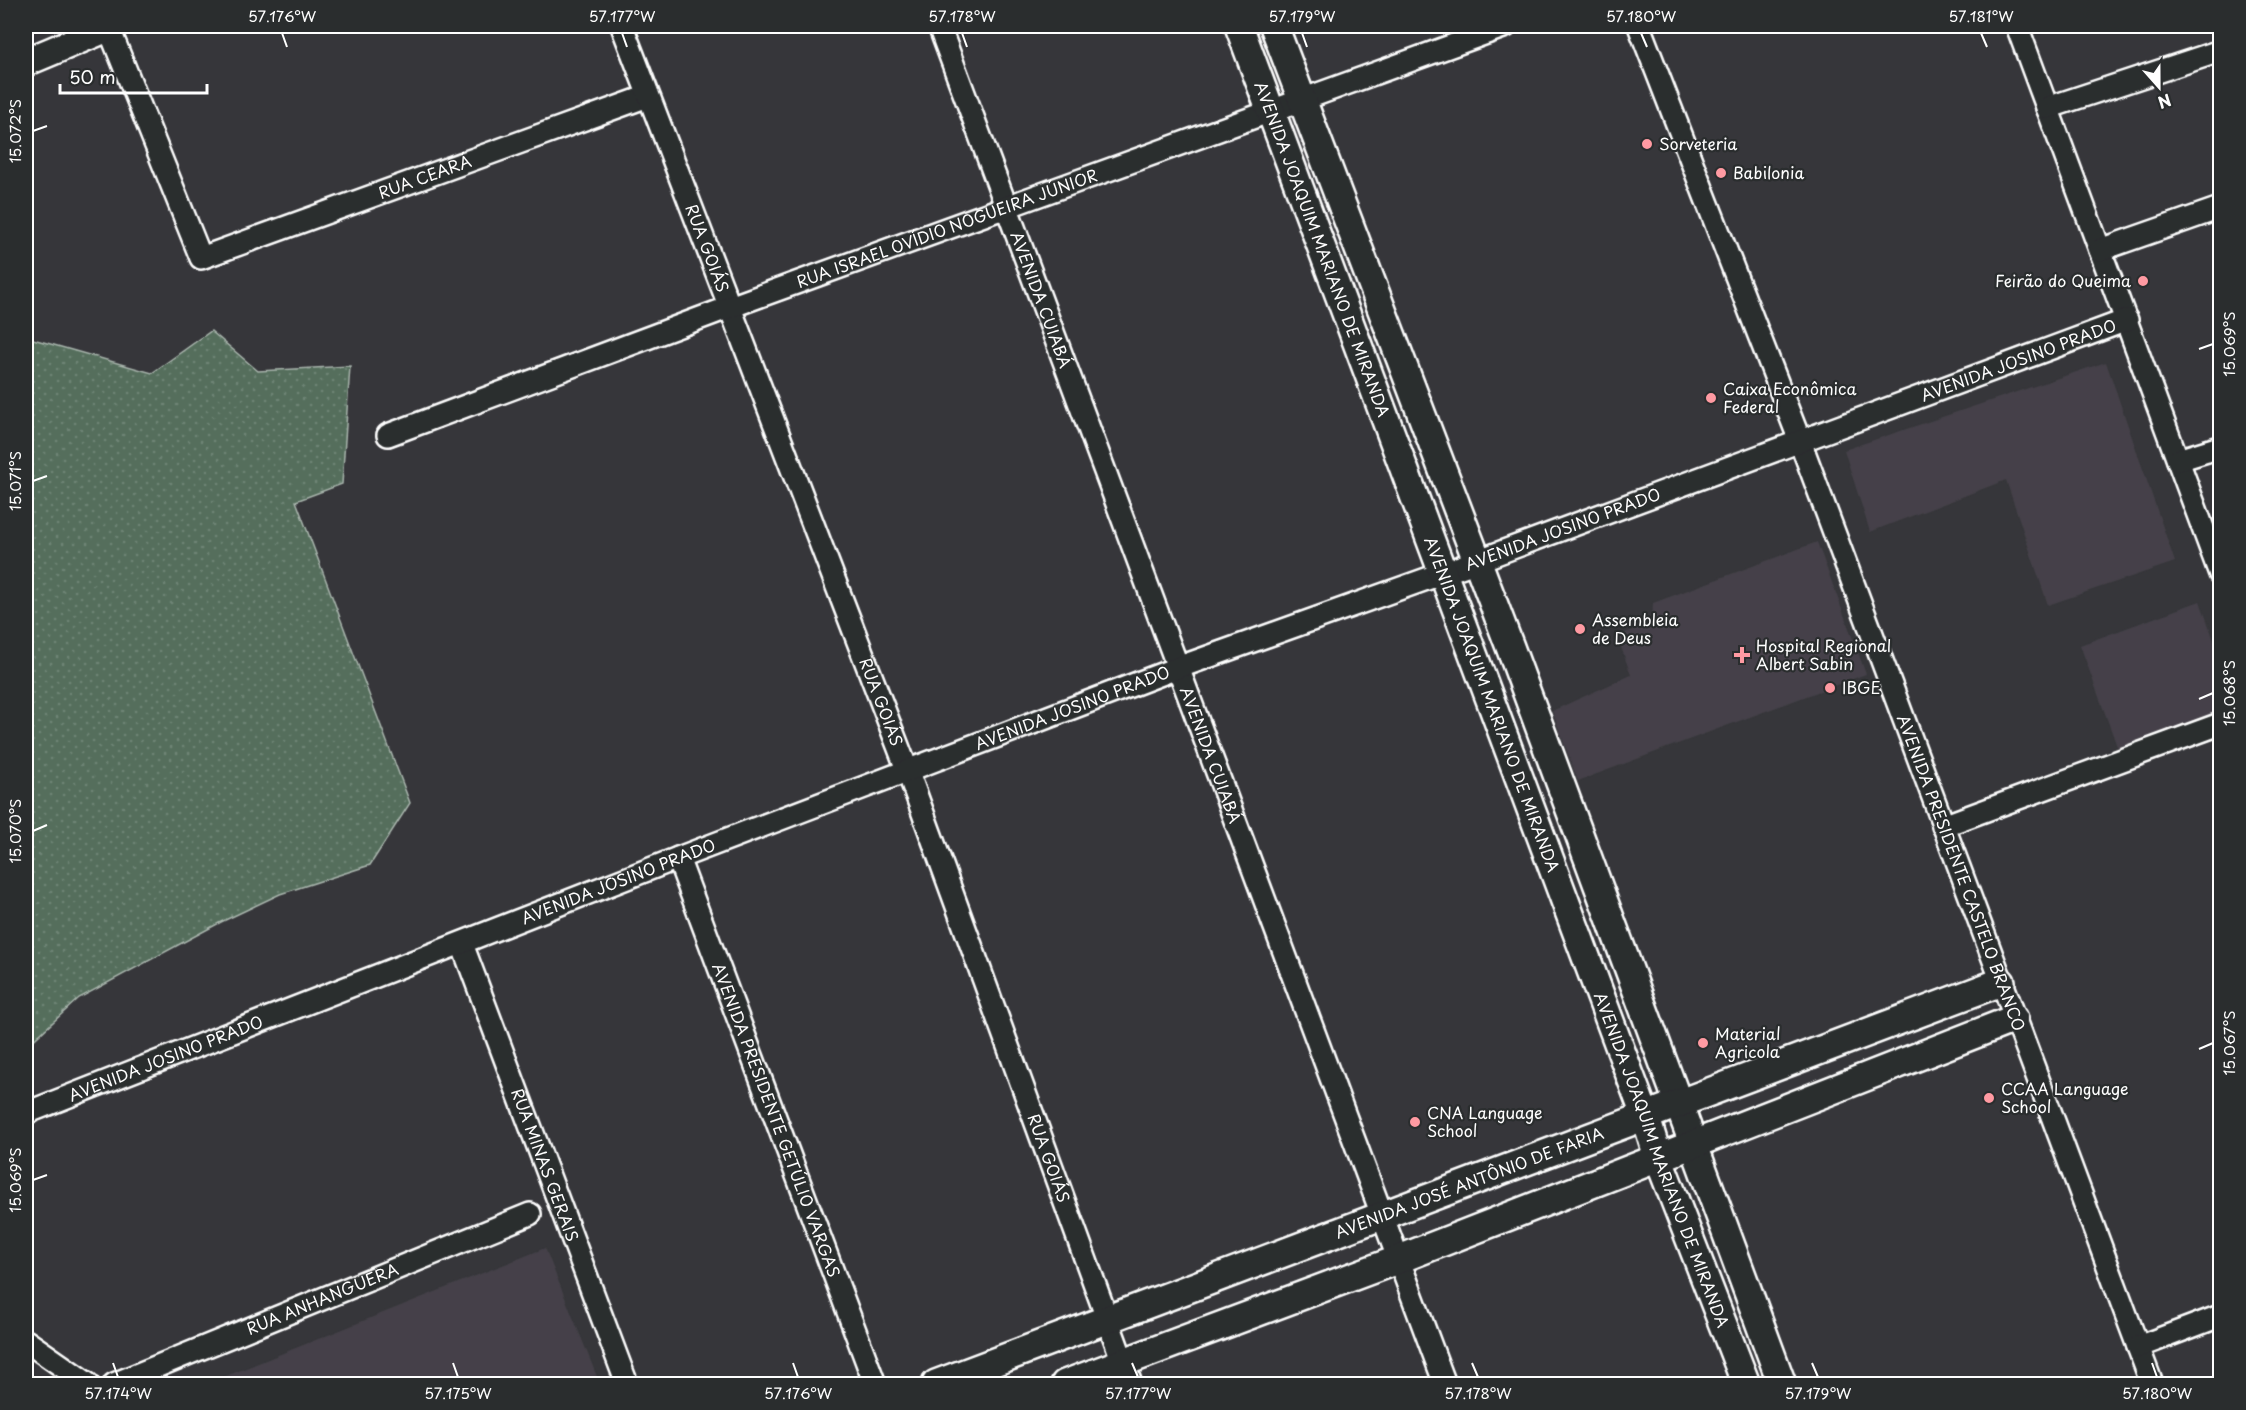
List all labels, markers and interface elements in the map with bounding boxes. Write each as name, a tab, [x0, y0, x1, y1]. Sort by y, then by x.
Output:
text: 57.176°W	[248, 4, 317, 27]
text: 57.177°W	[589, 4, 656, 27]
text: 57.178°W	[928, 4, 996, 27]
text: 57.179°W	[1269, 4, 1336, 27]
text: 57.180°W	[1606, 4, 1677, 27]
text: 57.181°W	[1948, 4, 2014, 27]
scale bar	[60, 57, 207, 95]
north arrow	[2129, 57, 2189, 117]
text: 50 m	[69, 63, 116, 90]
street label: AVENIDA JOAQUIM MARIANO DE MIRANDA	[1250, 78, 1397, 420]
text: N	[2155, 88, 2175, 115]
text: 15.072°S	[3, 99, 26, 163]
place label: Sorveteria	[1659, 131, 1737, 155]
marker: Sorveteria	[1640, 137, 1654, 151]
street label: RUA CEARÁ	[375, 148, 474, 204]
place label: Babilonia	[1733, 160, 1804, 184]
street label: RUA ISRAEL OVÍDIO NOGUEIRA JÚNIOR	[793, 162, 1101, 293]
marker: Babilonia	[1714, 166, 1728, 180]
street label: RUA GOIÁS	[680, 200, 736, 296]
street label: AVENIDA CUIABÁ	[1005, 228, 1078, 371]
place label: Feirão do Queima	[1995, 268, 2131, 292]
marker: Feirão do Queima	[2136, 274, 2150, 288]
text: 15.069°S	[2217, 311, 2240, 377]
street label: AVENIDA JOSINO PRADO	[1917, 312, 2119, 407]
place label: Caixa Econômica Federal	[1723, 376, 1856, 418]
marker: Caixa Econômica Federal	[1704, 391, 1718, 405]
text: 15.071°S	[3, 451, 26, 511]
street label: AVENIDA JOSINO PRADO	[1461, 481, 1664, 575]
street label: AVENIDA JOAQUIM MARIANO DE MIRANDA	[1419, 533, 1566, 876]
place label: Assembleia de Deus	[1592, 607, 1678, 649]
marker: Assembleia de Deus	[1573, 622, 1587, 636]
place label: Hospital Regional Albert Sabin	[1756, 633, 1891, 675]
marker: Hospital Regional Albert Sabin	[1733, 646, 1751, 664]
street label: RUA GOIÁS	[854, 654, 910, 749]
street label: AVENIDA JOSINO PRADO	[971, 659, 1173, 755]
text: 15.068°S	[2217, 660, 2240, 726]
place label: IBGE	[1842, 675, 1881, 699]
marker: IBGE	[1823, 681, 1837, 695]
street label: AVENIDA CUIABÁ	[1175, 683, 1248, 826]
street label: AVENIDA PRESIDENTE CASTELO BRANCO	[1892, 711, 2032, 1034]
text: 15.070°S	[3, 799, 26, 863]
street label: AVENIDA JOSINO PRADO	[517, 832, 719, 929]
street label: AVENIDA PRESIDENTE GETÚLIO VARGAS	[707, 959, 847, 1281]
street label: AVENIDA JOAQUIM MARIANO DE MIRANDA	[1589, 988, 1736, 1331]
street label: AVENIDA JOSINO PRADO	[65, 1009, 266, 1106]
text: 15.067°S	[2217, 1010, 2240, 1076]
place label: Material Agricola	[1715, 1021, 1780, 1063]
marker: Material Agricola	[1696, 1036, 1710, 1050]
place label: CCAA Language School	[2001, 1076, 2128, 1118]
street label: RUA MINAS GERAIS	[506, 1085, 585, 1245]
marker: CCAA Language School	[1982, 1091, 1996, 1105]
place label: CNA Language School	[1427, 1100, 1543, 1142]
street label: RUA GOIÁS	[1022, 1110, 1077, 1206]
marker: CNA Language School	[1408, 1115, 1422, 1129]
street label: AVENIDA JOSÉ ANTÔNIO DE FARIA	[1331, 1120, 1607, 1243]
text: 15.069°S	[3, 1147, 26, 1213]
street label: RUA ANHANGUERA	[242, 1256, 402, 1340]
text: 57.174°W	[84, 1381, 152, 1404]
text: 57.175°W	[424, 1381, 492, 1404]
text: 57.176°W	[764, 1381, 833, 1404]
text: 57.177°W	[1105, 1381, 1172, 1404]
text: 57.178°W	[1444, 1381, 1512, 1404]
text: 57.179°W	[1785, 1381, 1852, 1404]
text: 57.180°W	[2122, 1381, 2193, 1404]

